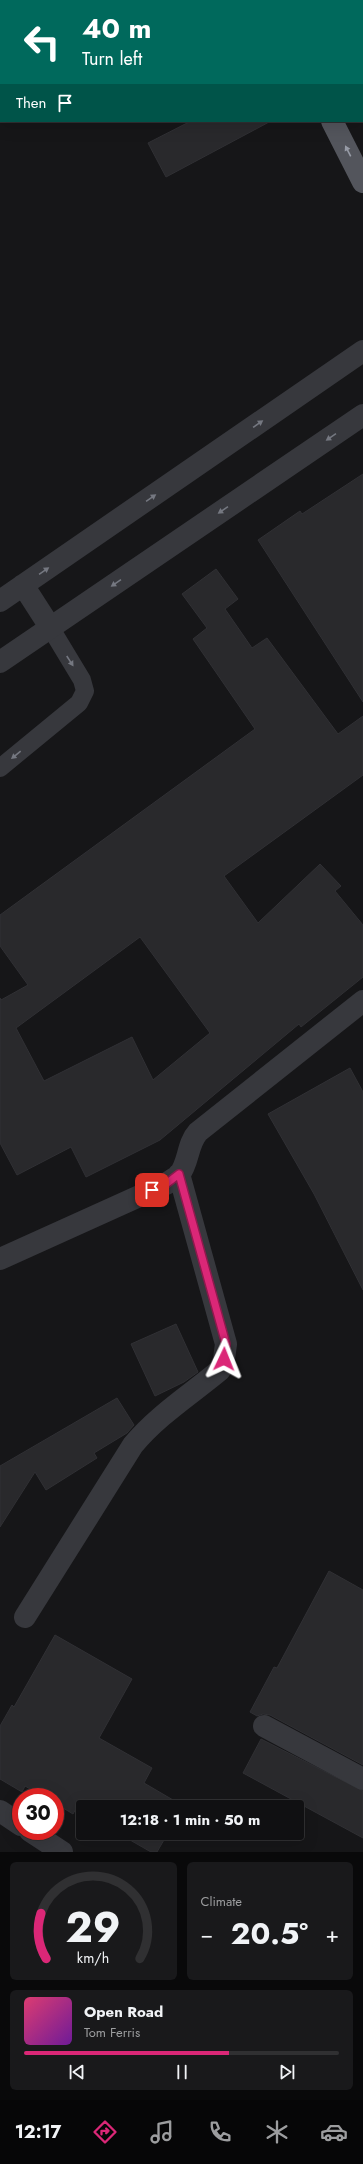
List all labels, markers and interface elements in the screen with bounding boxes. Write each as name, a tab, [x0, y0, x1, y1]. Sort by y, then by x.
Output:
text: 40 m	[82, 8, 151, 49]
icon: left	[16, 16, 68, 68]
text: Turn left	[82, 46, 142, 72]
text: Then	[16, 92, 46, 114]
icon: arrive	[54, 92, 76, 114]
one-way arrow	[345, 146, 351, 157]
one-way arrow	[252, 420, 263, 428]
one-way arrow	[326, 433, 336, 441]
one-way arrow	[145, 494, 156, 501]
one-way arrow	[218, 506, 228, 514]
one-way arrow	[38, 567, 49, 575]
one-way arrow	[111, 579, 121, 587]
one-way arrow	[66, 656, 74, 666]
one-way arrow	[11, 751, 22, 760]
pin	[135, 1173, 169, 1207]
icon: arrive	[141, 1179, 163, 1201]
position arrow	[203, 1338, 245, 1380]
speed limit sign: 30	[12, 1788, 64, 1840]
text: 12:18 · 1 min · 50 m	[120, 1809, 260, 1831]
text: Climate	[201, 1892, 242, 1911]
text: 29	[66, 1897, 121, 1958]
text: 20.5°	[231, 1912, 308, 1955]
text: −	[201, 1918, 213, 1950]
text: +	[325, 1918, 339, 1950]
text: km/h	[77, 1948, 109, 1968]
text: Open Road	[84, 2001, 163, 2023]
text: Tom Ferris	[84, 2023, 140, 2042]
icon: previous	[66, 2061, 88, 2083]
icon: pause	[171, 2061, 193, 2083]
icon: next	[276, 2061, 298, 2083]
icon: directions	[91, 2118, 119, 2146]
icon: music	[148, 2118, 176, 2146]
icon: phone	[206, 2118, 234, 2146]
icon: climate	[263, 2118, 291, 2146]
icon: car	[320, 2118, 348, 2146]
text: 12:17	[15, 2119, 61, 2145]

